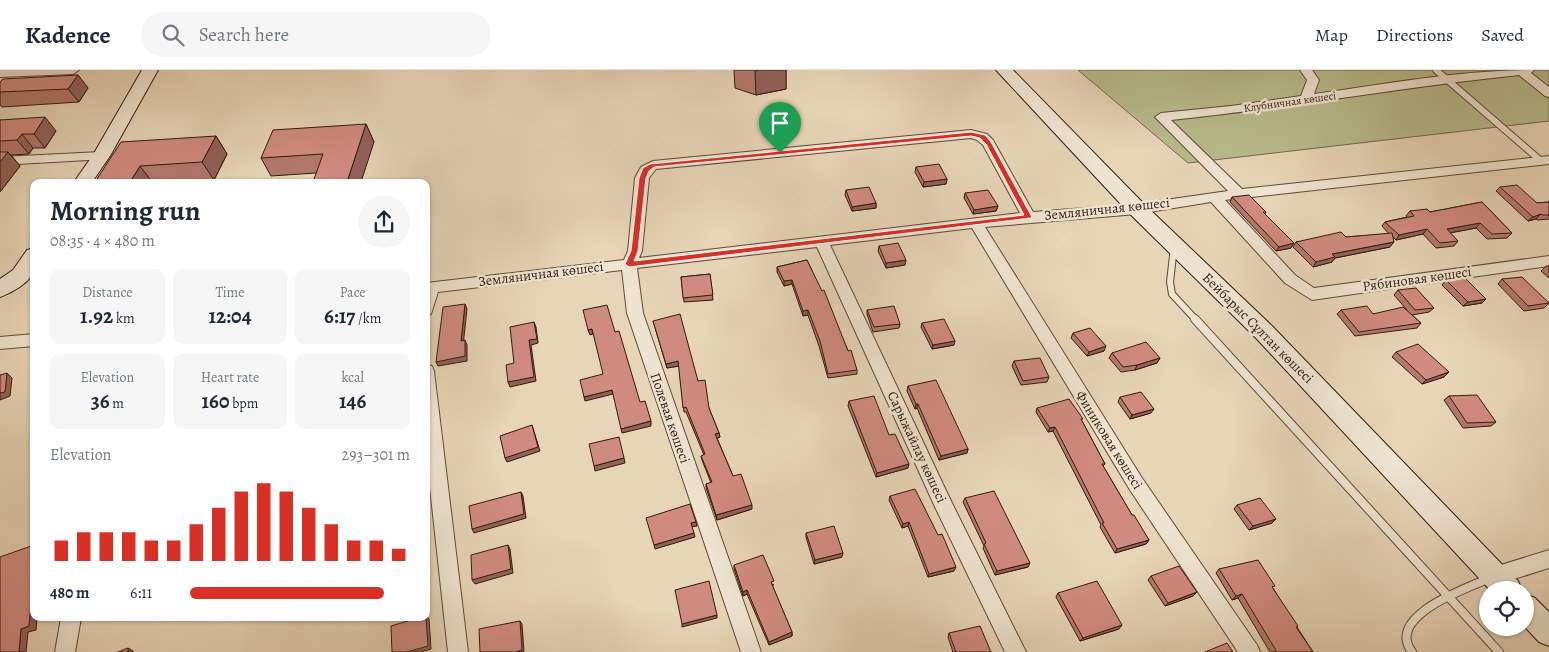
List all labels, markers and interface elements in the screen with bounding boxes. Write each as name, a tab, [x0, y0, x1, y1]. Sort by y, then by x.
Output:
search box	[141, 12, 491, 57]
text: Kadence	[25, 19, 111, 51]
icon: search	[159, 21, 187, 49]
text: Search here	[199, 22, 289, 48]
text: Map	[1315, 23, 1348, 47]
text: Directions	[1376, 23, 1453, 47]
text: Saved	[1481, 23, 1524, 47]
street label: Клубничная көшесі	[1243, 88, 1337, 116]
pin	[759, 102, 801, 153]
icon: arrive	[766, 109, 794, 137]
text: Morning run	[50, 192, 200, 230]
street label: Земляничная көшесі	[1043, 193, 1171, 225]
button: share	[358, 196, 410, 248]
text: 08:35 · 4 × 480 m	[50, 230, 155, 252]
street label: Земляничная көшесі	[477, 257, 605, 291]
street label: Рябиновая көшесі	[1361, 262, 1473, 296]
street label: Бейбарыс Сұлтан көшесі	[1198, 268, 1318, 388]
text: Distance	[82, 283, 132, 302]
text: Time	[215, 283, 245, 302]
text: Pace	[340, 283, 366, 302]
text: 1.92	[80, 302, 113, 330]
text: 12:04	[208, 302, 252, 330]
text: 6:17	[324, 302, 355, 330]
text: km	[113, 309, 135, 328]
text: /km	[355, 309, 381, 328]
text: Elevation	[80, 368, 134, 387]
text: Heart rate	[201, 368, 259, 387]
text: kcal	[341, 368, 364, 387]
street label: Полевая көшесі	[646, 370, 694, 466]
text: 36	[91, 387, 110, 415]
text: 160	[202, 387, 229, 415]
text: 146	[339, 387, 366, 415]
street label: Финиковая көшесі	[1071, 387, 1147, 493]
street label: Сарыжайлау көшесі	[883, 388, 951, 506]
text: m	[110, 394, 124, 413]
text: bpm	[229, 394, 258, 413]
text: Elevation	[50, 444, 111, 466]
text: 293–301 m	[342, 444, 410, 466]
map controls	[1479, 581, 1534, 636]
button: locate	[1479, 581, 1534, 636]
text: 480 m	[50, 582, 89, 604]
text: 6:11	[130, 582, 152, 604]

